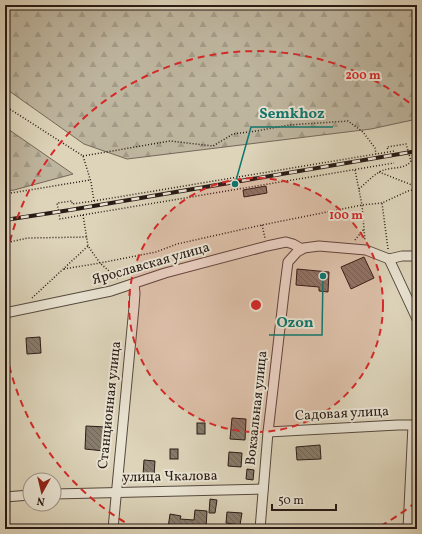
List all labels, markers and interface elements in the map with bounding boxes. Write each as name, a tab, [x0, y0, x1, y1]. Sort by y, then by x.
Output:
text: 200 m	[345, 68, 381, 84]
callout: Semkhoz	[251, 100, 333, 127]
text: Semkhoz	[259, 104, 325, 125]
text: 100 m	[329, 208, 363, 224]
street label: Ярославская улица	[90, 238, 212, 290]
centre of rings	[249, 298, 263, 312]
callout: Ozon	[269, 308, 322, 335]
text: Ozon	[276, 313, 314, 334]
street label: Станционная улица	[94, 340, 126, 470]
street label: Вокзальная улица	[242, 350, 272, 466]
street label: Садовая улица	[294, 402, 390, 426]
street label: улица Чкалова	[122, 467, 218, 487]
north arrow	[22, 472, 62, 512]
scale bar	[272, 486, 336, 512]
text: N	[36, 492, 46, 508]
text: 50 m	[278, 493, 304, 509]

